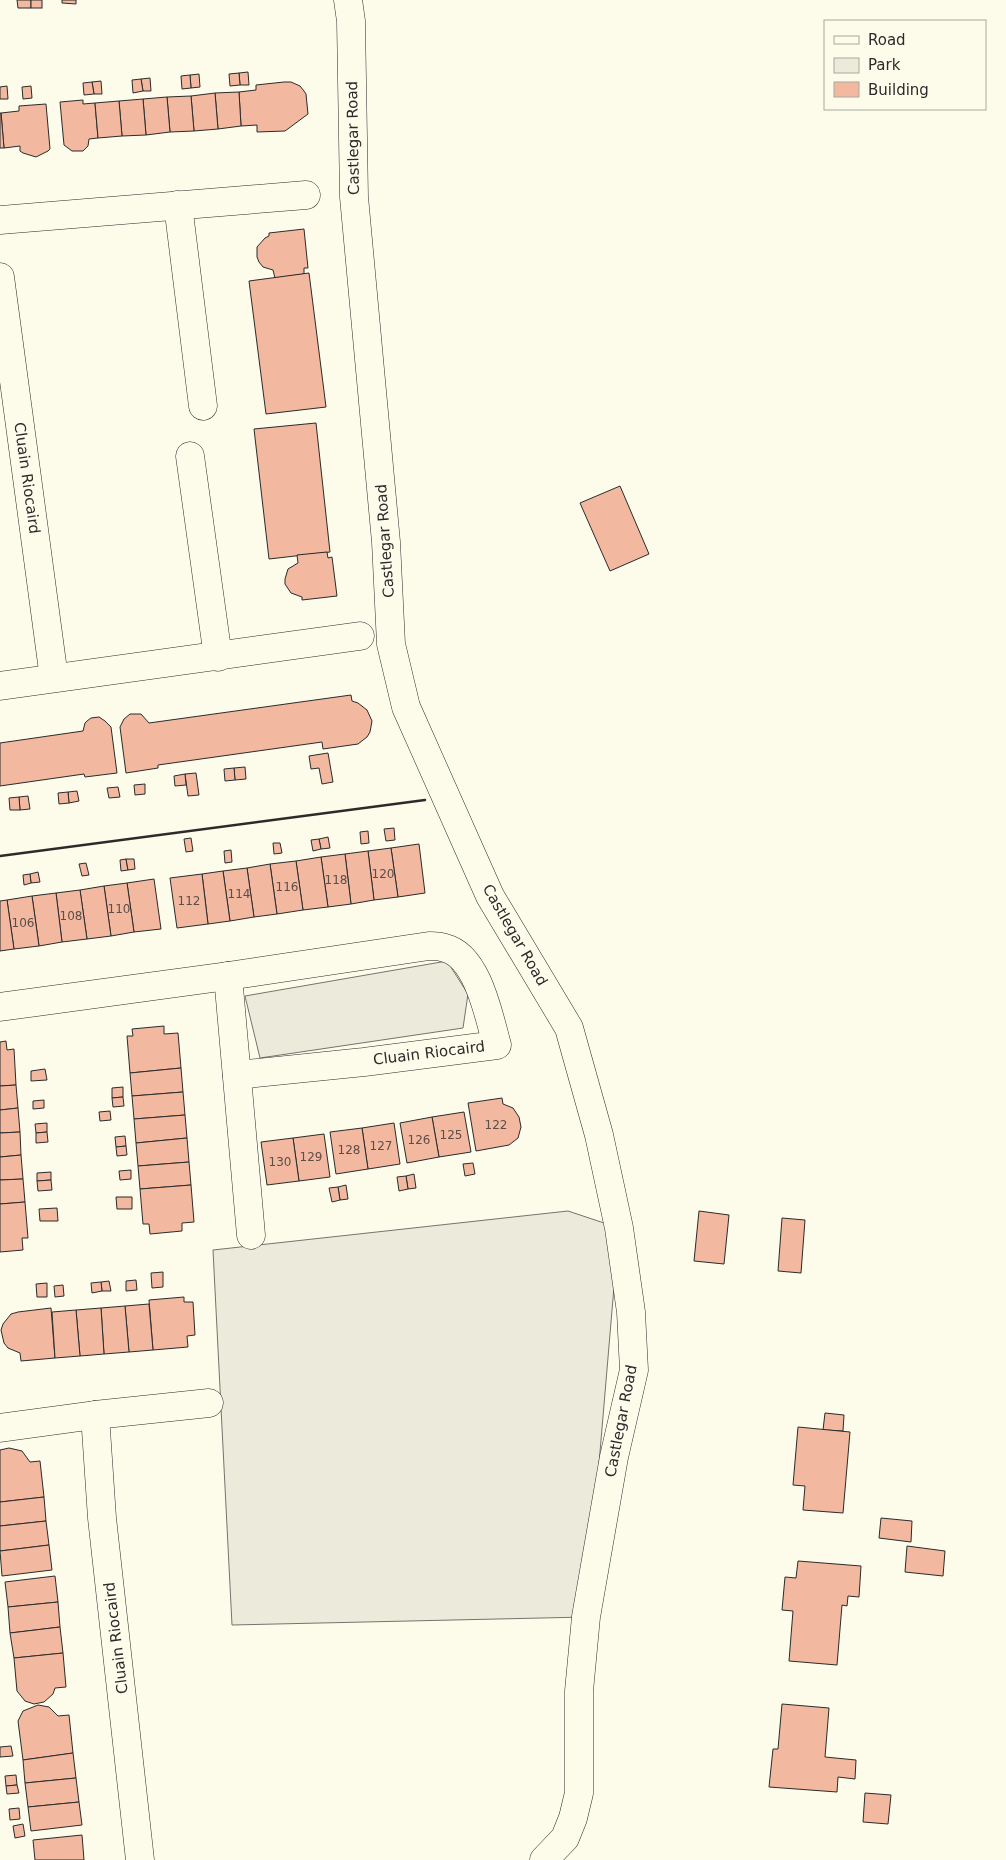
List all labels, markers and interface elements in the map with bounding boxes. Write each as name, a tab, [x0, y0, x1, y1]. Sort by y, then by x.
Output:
legend	[824, 20, 986, 110]
text: Road	[868, 31, 906, 49]
text: Park	[868, 56, 901, 74]
street label: Castlegar Road	[343, 81, 363, 195]
text: Building	[868, 81, 929, 99]
street label: Cluain Riocaird	[10, 421, 44, 535]
street label: Castlegar Road	[372, 483, 398, 599]
house number: 120	[372, 867, 394, 881]
house number: 118	[325, 873, 347, 887]
house number: 116	[276, 880, 298, 894]
street label: Castlegar Road	[479, 881, 551, 989]
house number: 114	[228, 887, 250, 901]
house number: 112	[178, 894, 200, 908]
house number: 110	[108, 902, 130, 916]
house number: 108	[60, 909, 82, 923]
house number: 106	[12, 916, 34, 930]
street label: Cluain Riocaird	[372, 1037, 486, 1069]
house number: 122	[485, 1118, 507, 1132]
house number: 125	[440, 1128, 462, 1142]
house number: 126	[408, 1133, 430, 1147]
house number: 127	[370, 1139, 392, 1153]
house number: 128	[338, 1143, 360, 1157]
house number: 129	[300, 1150, 322, 1164]
house number: 130	[269, 1155, 291, 1169]
street label: Castlegar Road	[601, 1363, 641, 1479]
street label: Cluain Riocaird	[100, 1581, 132, 1695]

